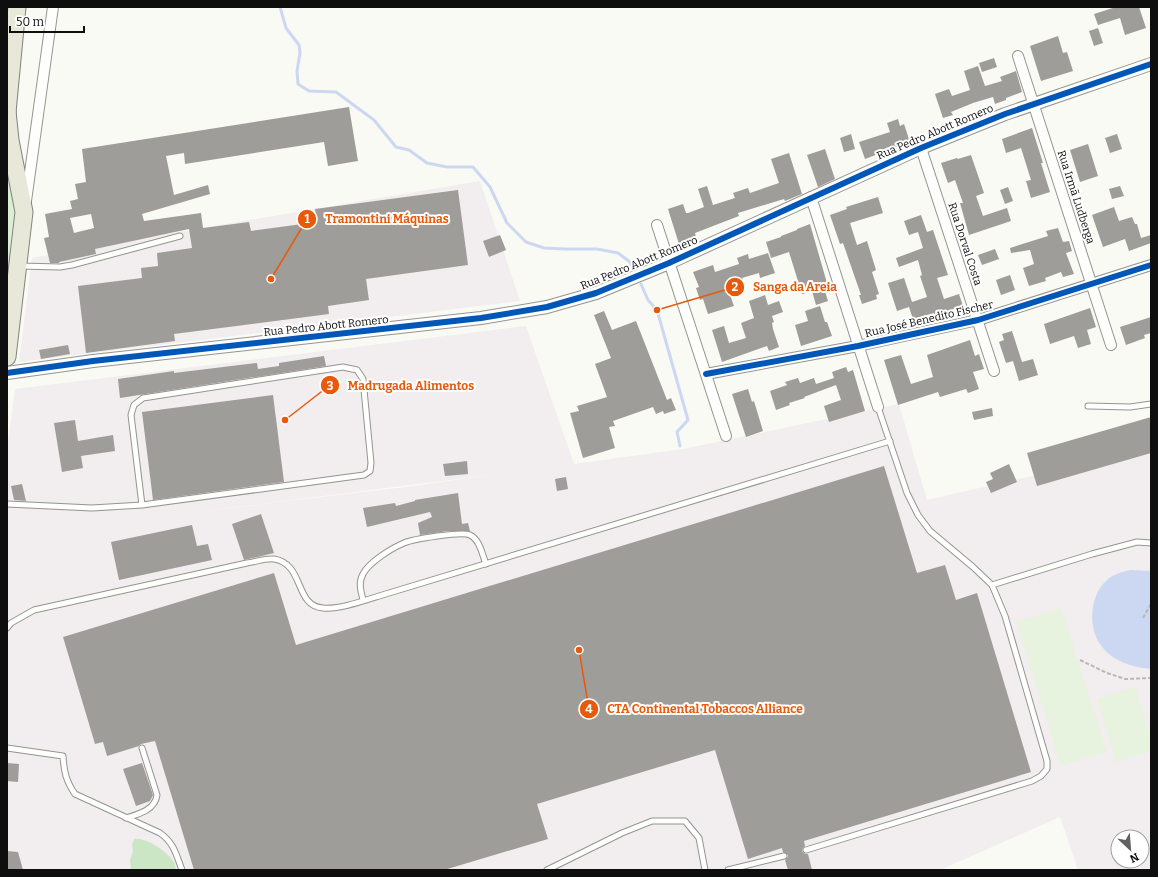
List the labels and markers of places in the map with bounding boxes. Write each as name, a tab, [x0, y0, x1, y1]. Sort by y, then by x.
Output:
callout: Tramontini Máquinas	[297, 207, 456, 231]
callout: Sanga da Areia	[725, 275, 845, 299]
callout: Madrugada Alimentos	[320, 373, 482, 397]
callout: CTA Continental Tobaccos Alliance	[579, 697, 811, 721]

